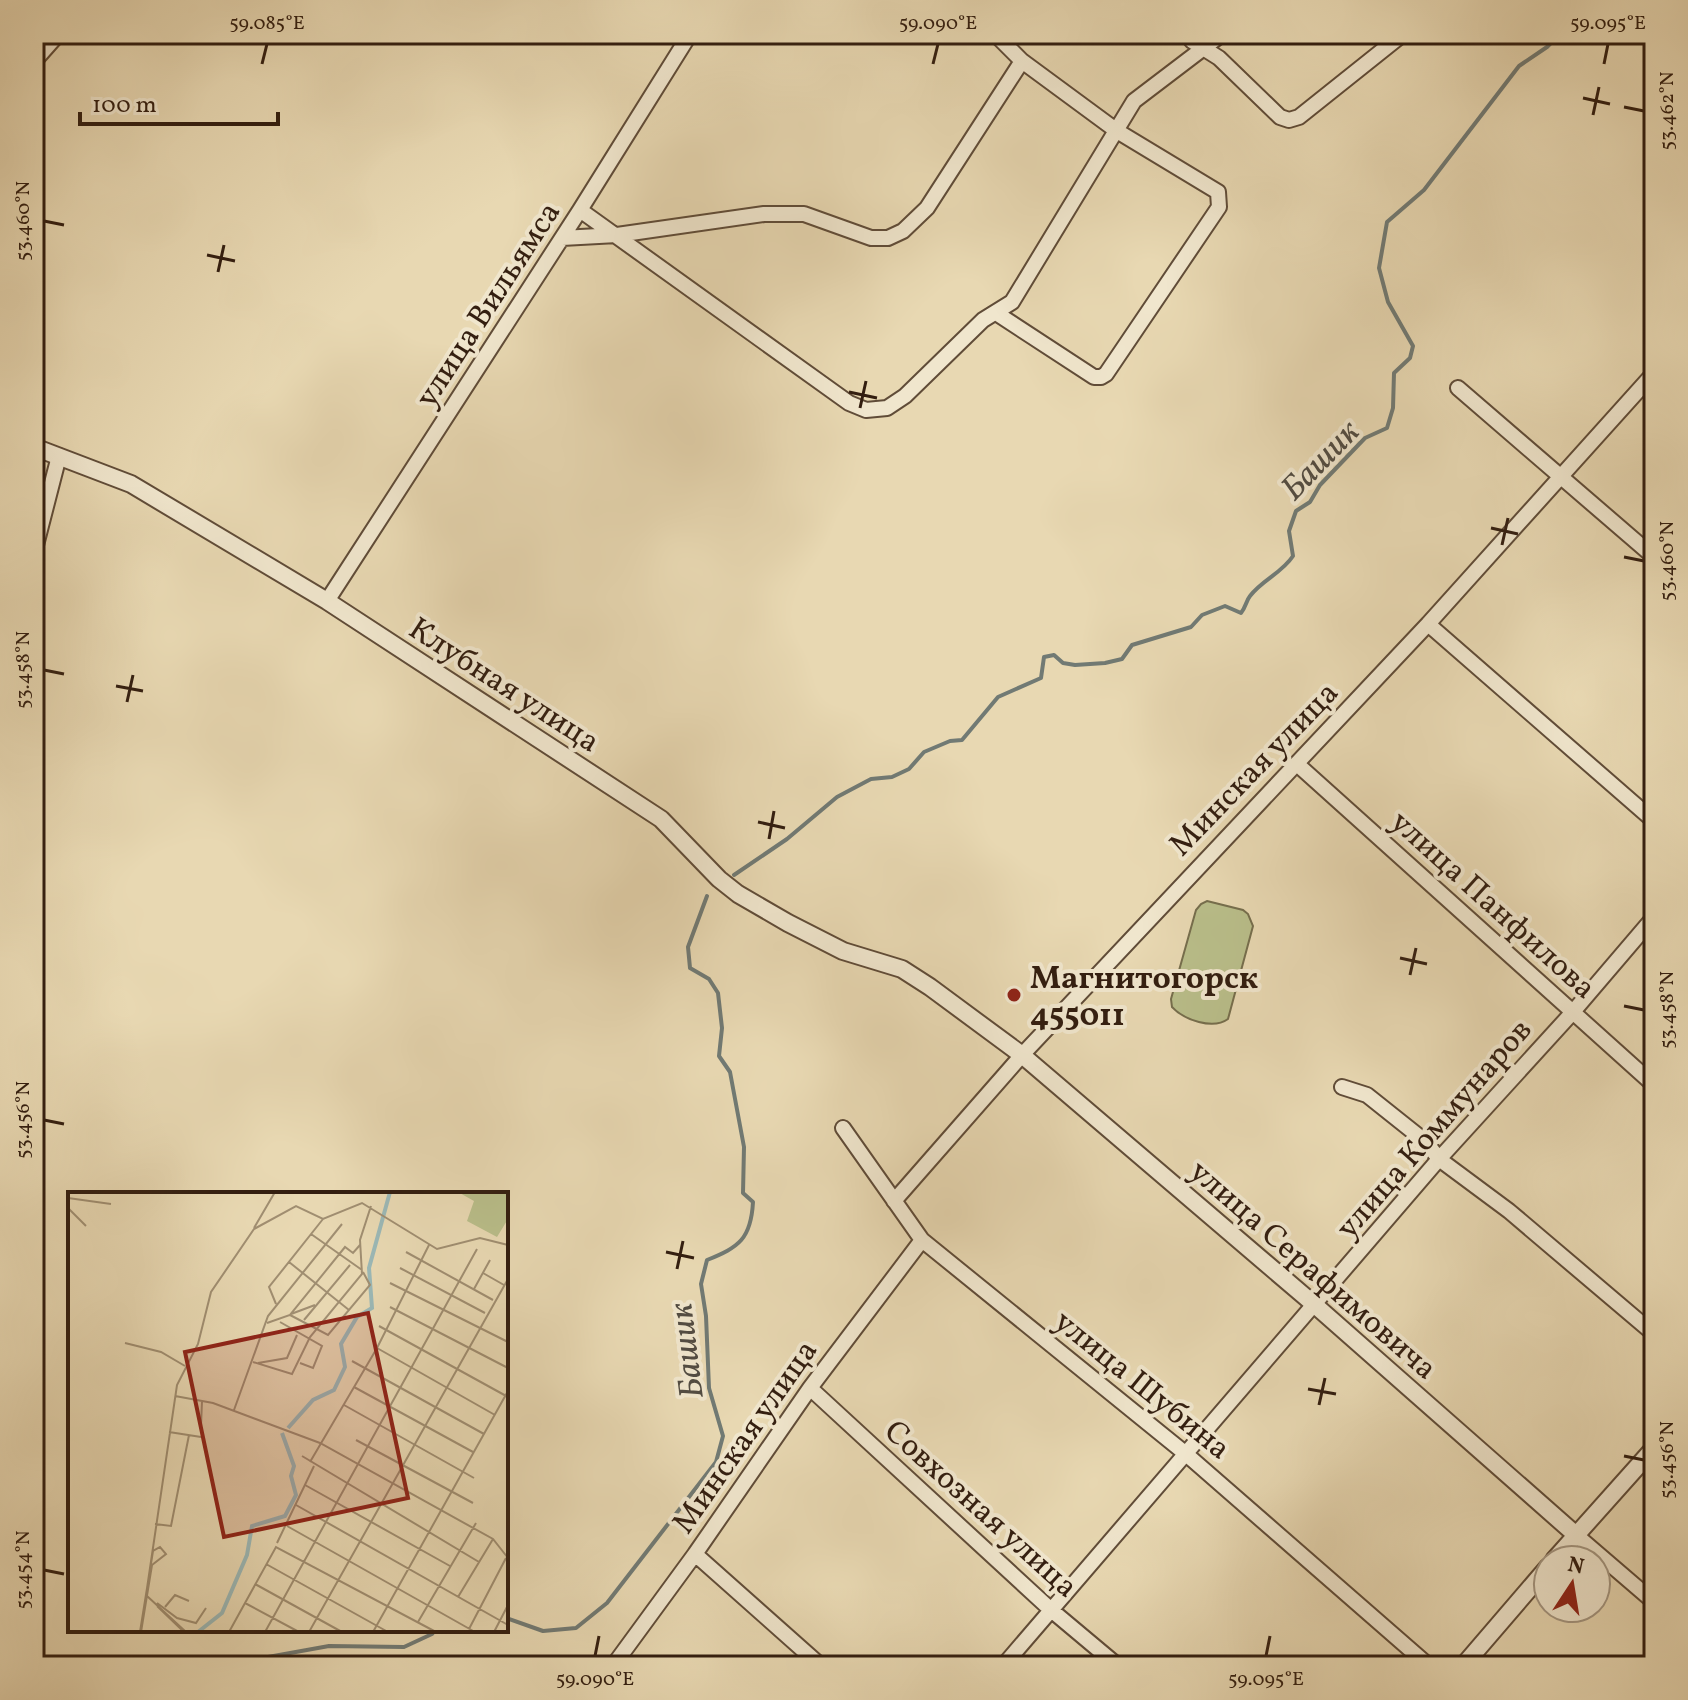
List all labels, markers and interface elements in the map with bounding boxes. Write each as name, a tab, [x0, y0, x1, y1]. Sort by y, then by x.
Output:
text: 59.085°E	[229, 10, 305, 38]
text: 59.090°E	[899, 10, 977, 38]
text: 59.095°E	[1570, 10, 1646, 38]
text: 53.462°N	[1654, 71, 1682, 151]
scale bar	[80, 76, 278, 126]
text: 100 m	[92, 89, 157, 123]
text: 53.460°N	[10, 181, 38, 261]
street label: улица Вильямса	[406, 194, 573, 417]
water label: Башик	[1272, 410, 1372, 512]
text: 53.460°N	[1654, 521, 1682, 601]
street label: Клубная улица	[399, 608, 607, 765]
text: 53.458°N	[10, 631, 38, 709]
street label: Минская улица	[1160, 673, 1350, 867]
street label: улица Панфилова	[1379, 802, 1605, 1011]
place label: Магнитогорск 455011	[1030, 958, 1258, 1039]
text: 53.458°N	[1654, 971, 1682, 1049]
marker: Магнитогорск 455011	[1005, 986, 1023, 1004]
street label: улица Коммунаров	[1327, 1010, 1543, 1250]
text: 53.456°N	[10, 1081, 38, 1159]
street label: улица Серафимовича	[1179, 1151, 1446, 1391]
inset map	[68, 1192, 508, 1632]
water label: Башик	[659, 1300, 718, 1401]
street label: улица Шубина	[1043, 1301, 1239, 1471]
street label: Минская улица	[663, 1332, 830, 1543]
street label: Совхозная улица	[873, 1411, 1087, 1609]
text: 53.456°N	[1654, 1421, 1682, 1499]
text: 53.454°N	[10, 1530, 38, 1610]
north arrow	[1532, 1544, 1612, 1624]
text: N	[1565, 1550, 1587, 1584]
text: 59.090°E	[556, 1666, 634, 1694]
text: 59.095°E	[1228, 1666, 1304, 1694]

